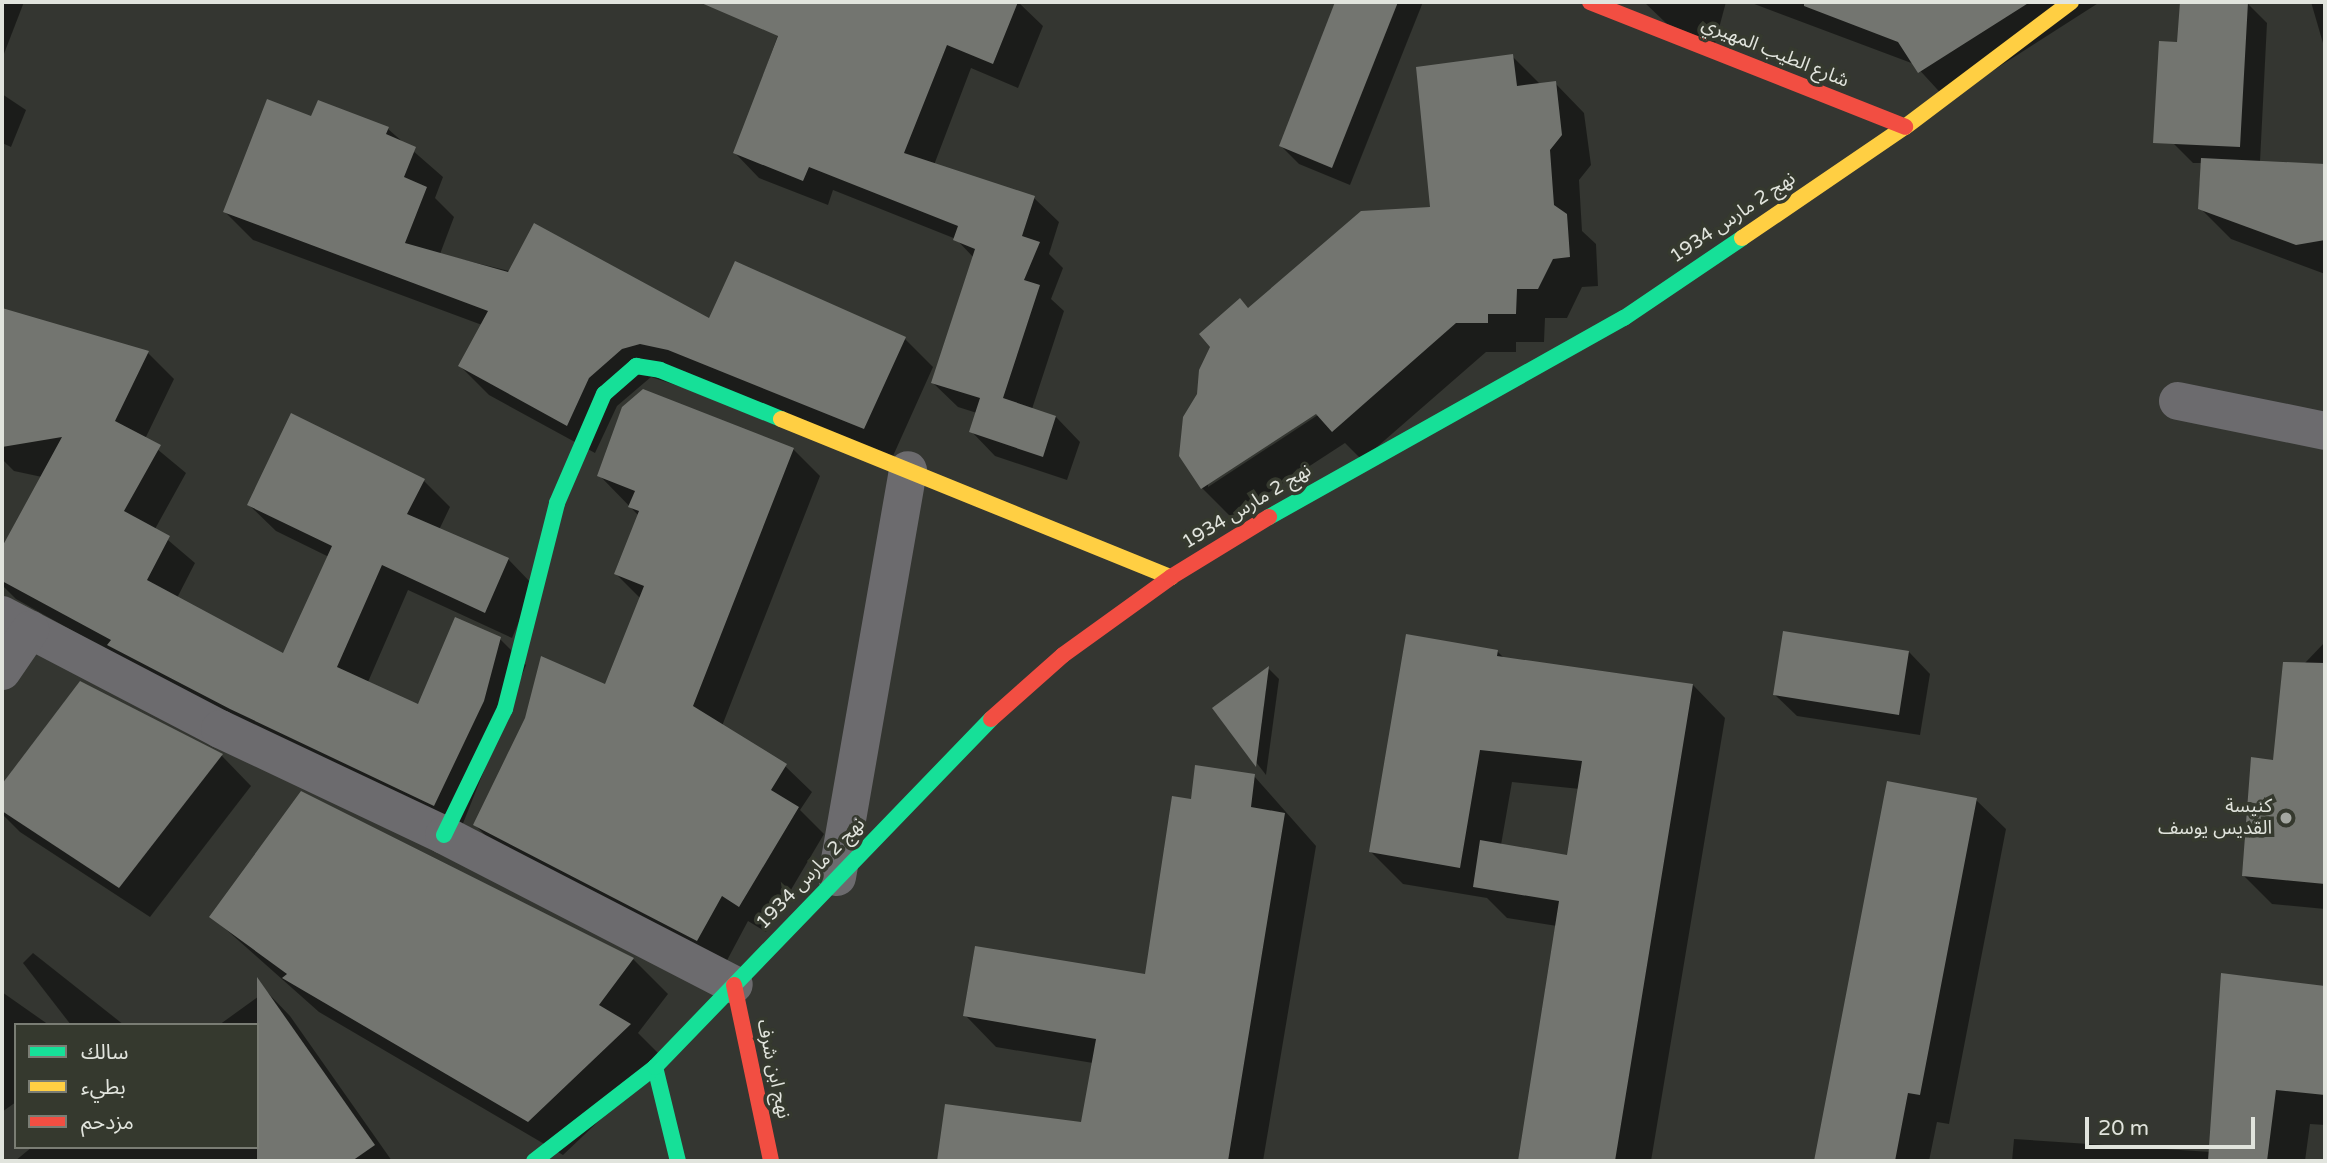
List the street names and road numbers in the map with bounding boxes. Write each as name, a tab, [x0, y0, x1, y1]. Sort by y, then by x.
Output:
street label: شارع الطيب المهيري	[1698, 13, 1852, 93]
street label: نهج 2 مارس 1934	[1666, 168, 1800, 268]
street label: نهج 2 مارس 1934	[1178, 460, 1316, 554]
street label: نهج 2 مارس 1934	[752, 813, 870, 935]
street label: نهج ابن شرف	[751, 1017, 795, 1121]

